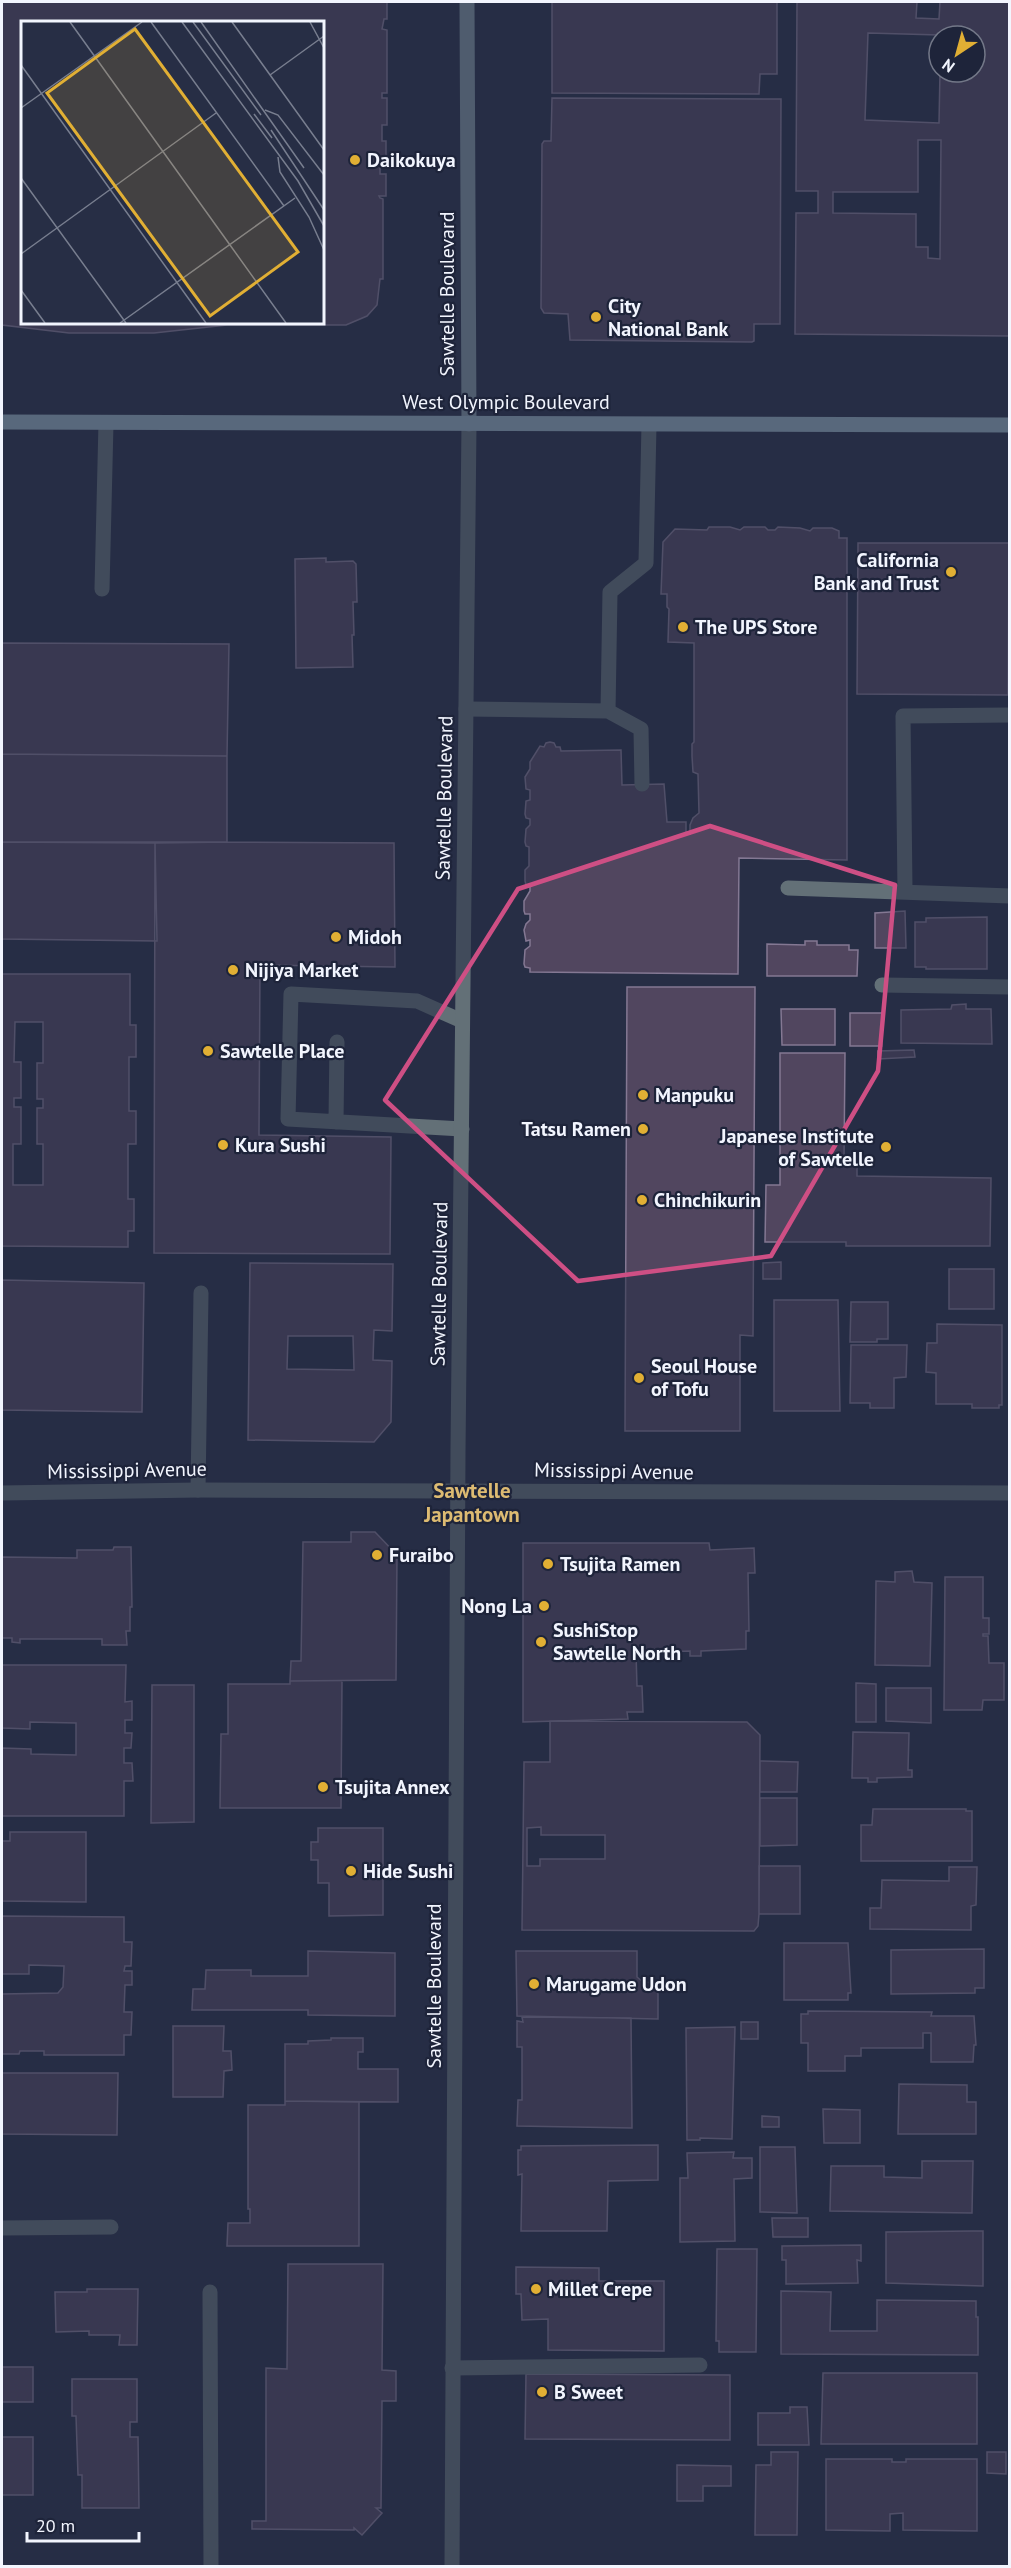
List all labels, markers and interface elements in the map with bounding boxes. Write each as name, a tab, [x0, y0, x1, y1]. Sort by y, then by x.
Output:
inset map	[21, 21, 324, 324]
north arrow	[927, 24, 987, 84]
text: N	[938, 55, 958, 77]
place label: Daikokuya	[367, 147, 456, 173]
marker: Daikokuya	[348, 153, 362, 167]
street label: Sawtelle Boulevard	[434, 212, 460, 377]
place label: City National Bank	[608, 293, 729, 342]
marker: City National Bank	[589, 310, 603, 324]
street label: West Olympic Boulevard	[402, 389, 610, 415]
place label: California Bank and Trust	[814, 547, 939, 596]
marker: California Bank and Trust	[944, 565, 958, 579]
place label: The UPS Store	[695, 614, 818, 640]
marker: The UPS Store	[676, 620, 690, 634]
street label: Sawtelle Boulevard	[430, 715, 458, 881]
place label: Midoh	[348, 924, 402, 950]
marker: Midoh	[329, 930, 343, 944]
place label: Nijiya Market	[245, 957, 358, 983]
marker: Nijiya Market	[226, 963, 240, 977]
place label: Sawtelle Place	[220, 1038, 344, 1064]
marker: Sawtelle Place	[201, 1044, 215, 1058]
place label: Manpuku	[655, 1082, 734, 1108]
marker: Manpuku	[636, 1088, 650, 1102]
place label: Tatsu Ramen	[521, 1116, 631, 1142]
marker: Tatsu Ramen	[636, 1122, 650, 1136]
place label: Japanese Institute of Sawtelle	[719, 1123, 874, 1172]
place label: Kura Sushi	[235, 1132, 326, 1158]
marker: Kura Sushi	[216, 1138, 230, 1152]
marker: Japanese Institute of Sawtelle	[879, 1140, 893, 1154]
place label: Chinchikurin	[654, 1187, 761, 1213]
marker: Chinchikurin	[635, 1193, 649, 1207]
street label: Sawtelle Boulevard	[425, 1201, 453, 1367]
place label: Seoul House of Tofu	[651, 1353, 757, 1402]
marker: Seoul House of Tofu	[632, 1371, 646, 1385]
street label: Mississippi Avenue	[47, 1456, 207, 1484]
street label: Mississippi Avenue	[534, 1457, 694, 1485]
district label: Sawtelle Japantown	[423, 1477, 520, 1528]
place label: Furaibo	[389, 1542, 454, 1568]
marker: Furaibo	[370, 1548, 384, 1562]
place label: Tsujita Ramen	[560, 1551, 680, 1577]
marker: Tsujita Ramen	[541, 1557, 555, 1571]
place label: Nong La	[461, 1593, 532, 1619]
marker: Nong La	[537, 1599, 551, 1613]
place label: SushiStop Sawtelle North	[553, 1617, 681, 1666]
marker: SushiStop Sawtelle North	[534, 1635, 548, 1649]
place label: Tsujita Annex	[335, 1774, 450, 1800]
marker: Tsujita Annex	[316, 1780, 330, 1794]
place label: Hide Sushi	[363, 1858, 453, 1884]
marker: Hide Sushi	[344, 1864, 358, 1878]
street label: Sawtelle Boulevard	[421, 1904, 447, 2069]
place label: Marugame Udon	[546, 1971, 687, 1997]
marker: Marugame Udon	[527, 1977, 541, 1991]
place label: Millet Crepe	[548, 2276, 652, 2302]
marker: Millet Crepe	[529, 2282, 543, 2296]
place label: B Sweet	[554, 2379, 623, 2405]
marker: B Sweet	[535, 2385, 549, 2399]
scale bar	[27, 2505, 140, 2543]
text: 20 m	[36, 2514, 75, 2537]

